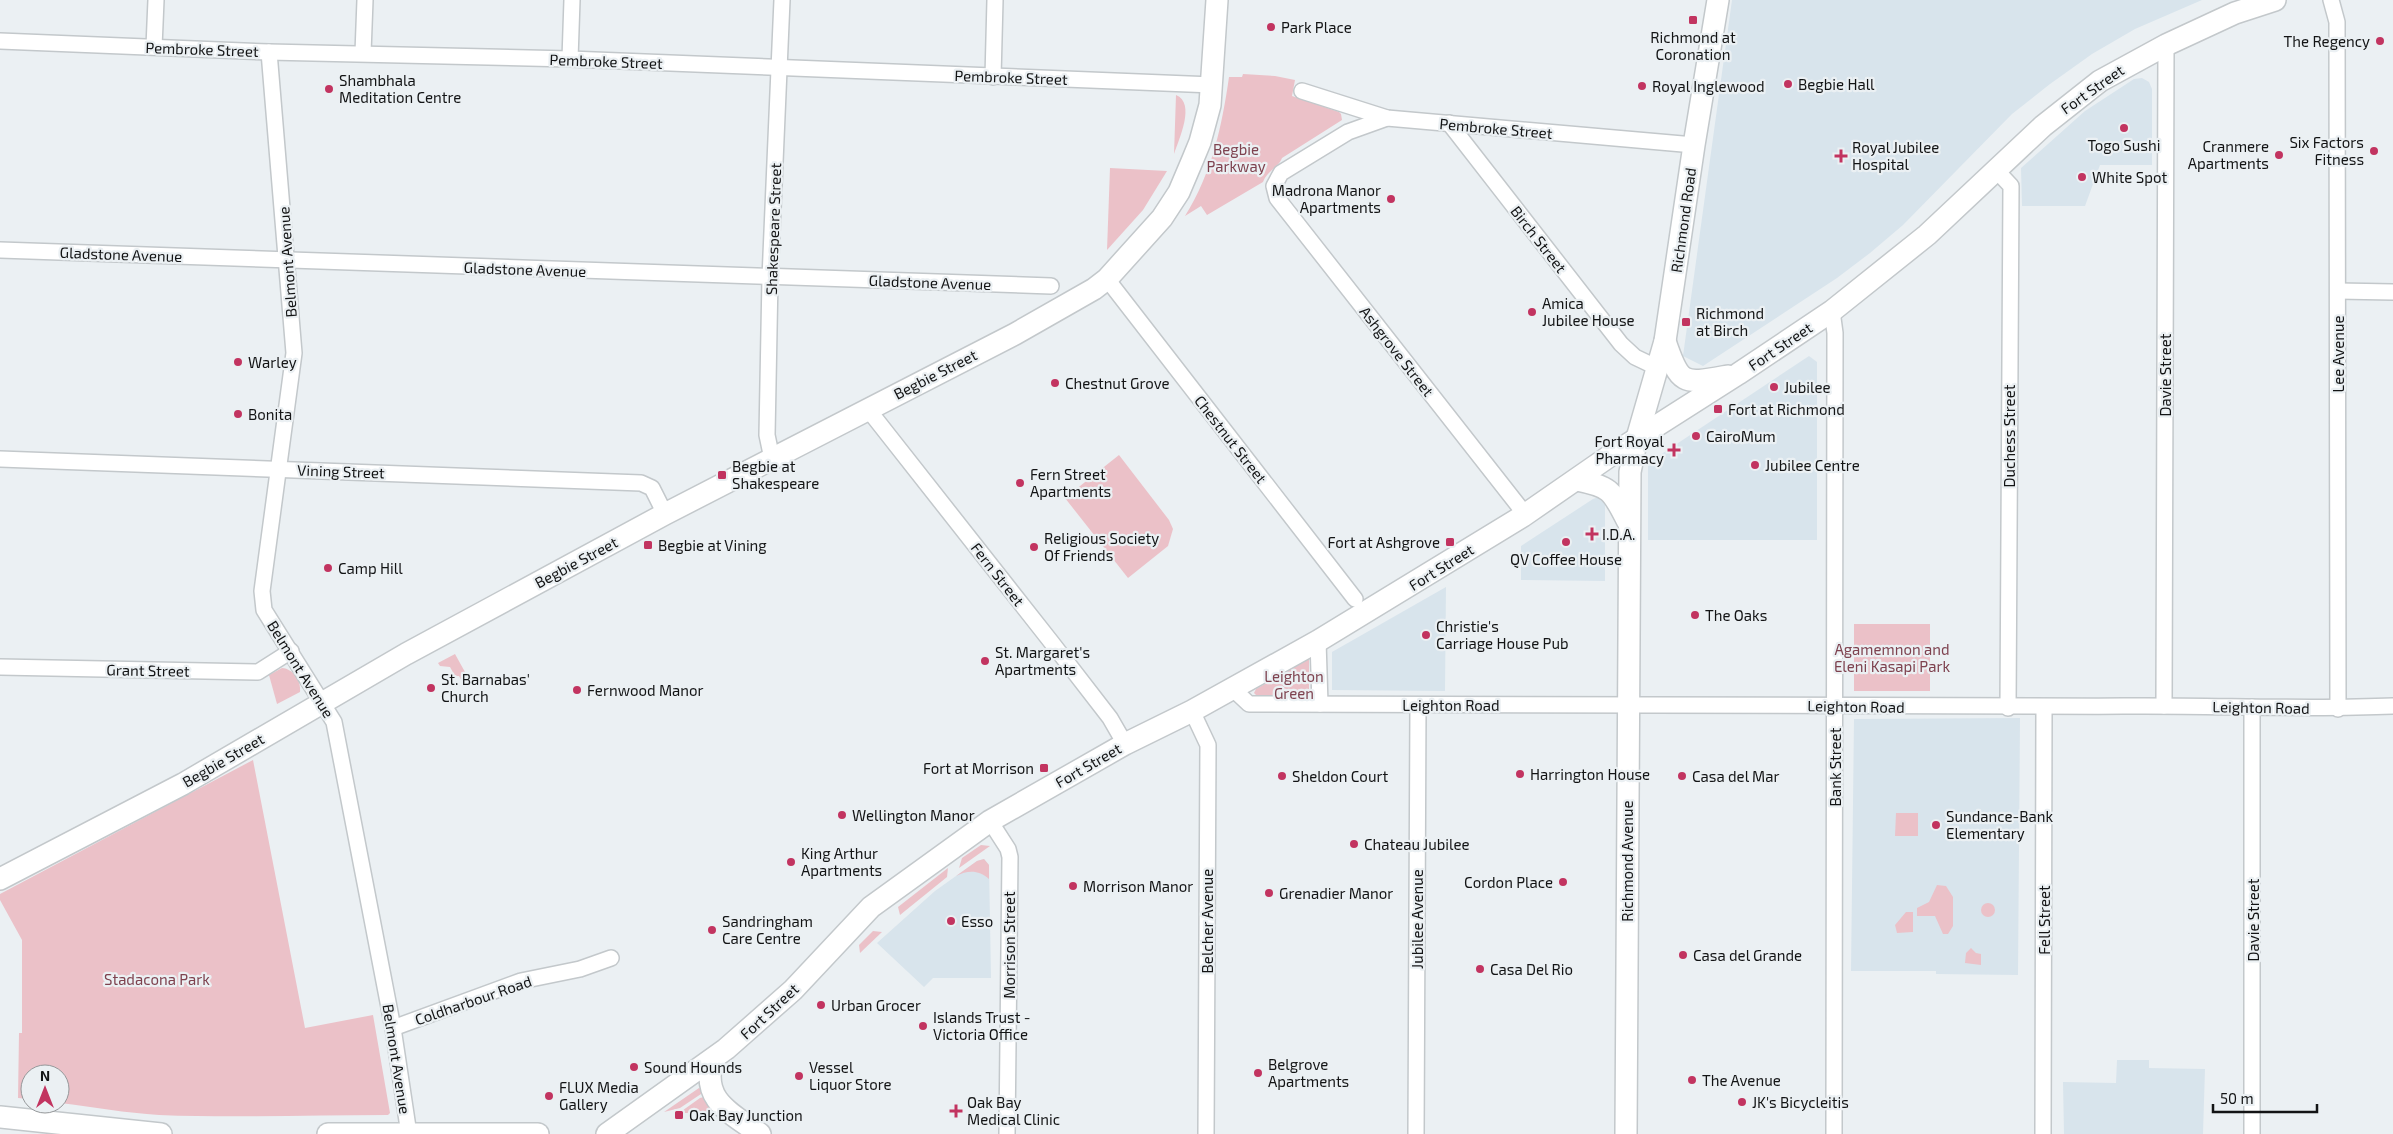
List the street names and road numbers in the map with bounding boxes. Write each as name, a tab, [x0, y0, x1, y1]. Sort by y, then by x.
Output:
street label: Pembroke Street	[145, 38, 259, 60]
street label: Pembroke Street	[549, 50, 663, 72]
street label: Fort Street	[2057, 60, 2127, 117]
street label: Pembroke Street	[954, 66, 1068, 88]
street label: Pembroke Street	[1439, 114, 1554, 142]
street label: Shakespeare Street	[762, 162, 784, 295]
street label: Richmond Road	[1667, 166, 1699, 274]
street label: Birch Street	[1507, 202, 1571, 276]
street label: Belmont Avenue	[274, 206, 300, 318]
street label: Gladstone Avenue	[59, 243, 183, 265]
street label: Gladstone Avenue	[463, 258, 587, 280]
street label: Gladstone Avenue	[868, 271, 992, 293]
street label: Ashgrove Street	[1356, 302, 1438, 400]
street label: Lee Avenue	[2329, 315, 2347, 393]
street label: Fort Street	[1745, 318, 1816, 374]
street label: Davie Street	[2156, 333, 2174, 416]
street label: Begbie Street	[890, 345, 980, 403]
street label: Duchess Street	[2000, 384, 2018, 487]
street label: Chestnut Street	[1191, 391, 1271, 487]
street label: Vining Street	[297, 460, 385, 482]
street label: Begbie Street	[532, 533, 621, 591]
street label: Fern Street	[968, 539, 1029, 610]
street label: Fort Street	[1405, 540, 1477, 594]
street label: Belmont Avenue	[264, 617, 338, 721]
street label: Grant Street	[106, 660, 190, 680]
street label: Leighton Road	[1402, 696, 1500, 714]
street label: Leighton Road	[1807, 696, 1905, 716]
street label: Leighton Road	[2212, 697, 2310, 717]
street label: Bank Street	[1826, 727, 1844, 806]
street label: Begbie Street	[179, 729, 267, 791]
street label: Fort Street	[1052, 739, 1124, 791]
street label: Richmond Avenue	[1618, 800, 1636, 922]
street label: Belcher Avenue	[1198, 869, 1216, 973]
street label: Jubilee Avenue	[1408, 869, 1426, 969]
street label: Davie Street	[2244, 878, 2262, 961]
street label: Fell Street	[2035, 885, 2053, 955]
street label: Morrison Street	[1000, 891, 1018, 999]
street label: Coldharbour Road	[412, 972, 534, 1028]
street label: Fort Street	[736, 979, 802, 1043]
street label: Belmont Avenue	[379, 1003, 415, 1115]

